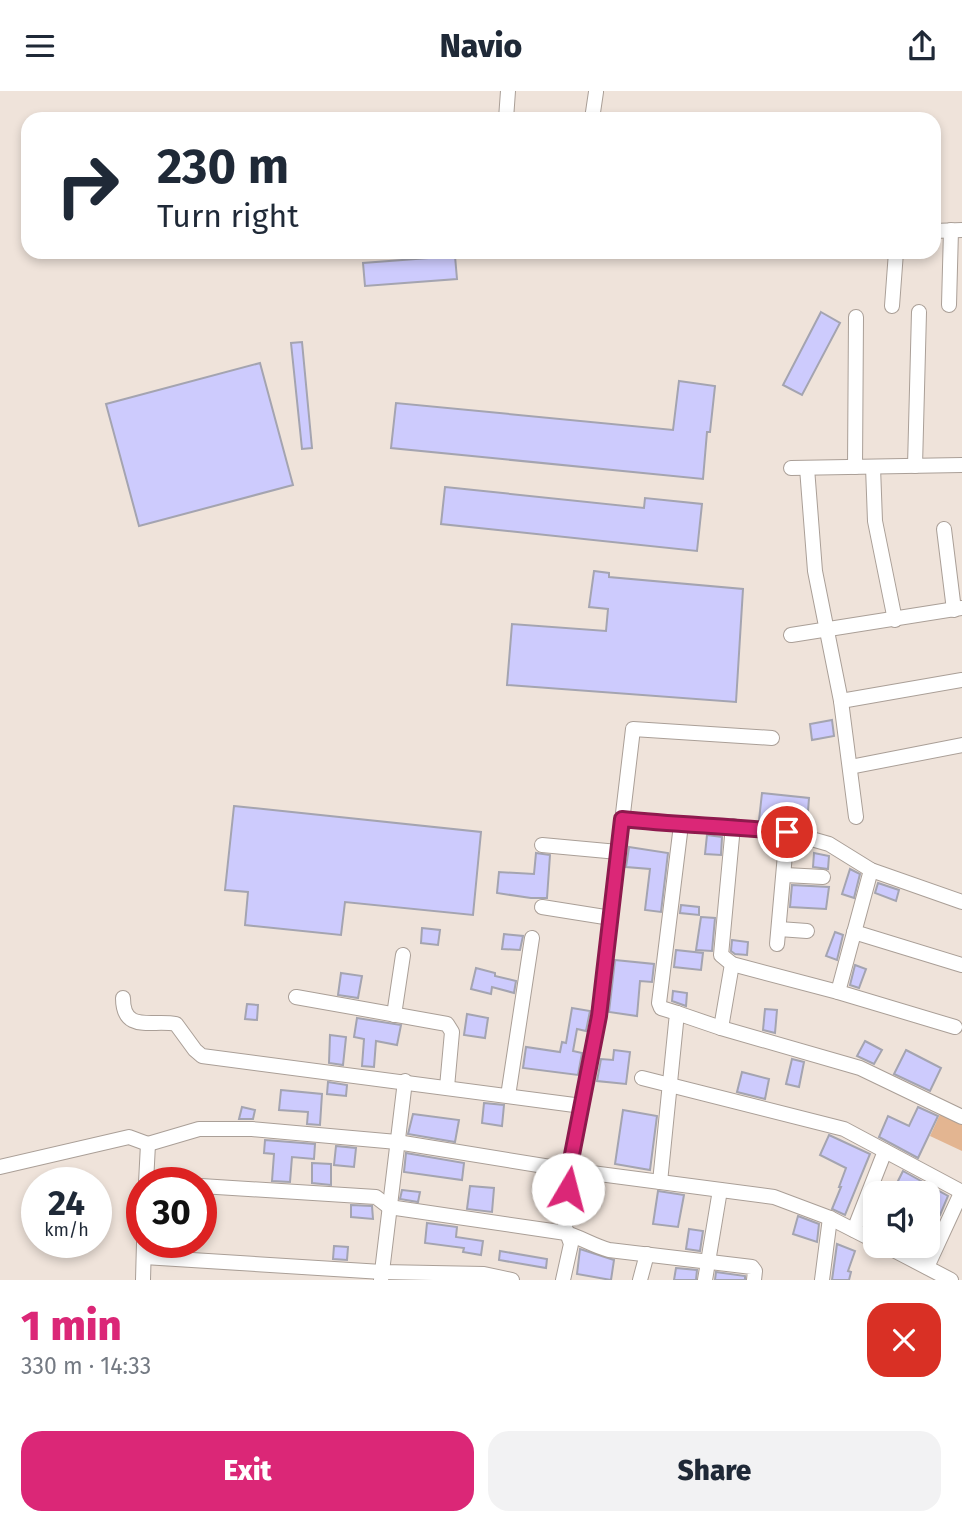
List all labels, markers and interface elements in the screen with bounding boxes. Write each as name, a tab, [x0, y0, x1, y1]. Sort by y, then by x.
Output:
icon: menu	[21, 27, 59, 65]
text: Navio	[440, 27, 522, 65]
icon: share	[903, 27, 941, 65]
text: 230 m	[157, 137, 289, 196]
icon: right	[42, 140, 133, 231]
text: Turn right	[157, 197, 299, 235]
pin	[757, 802, 817, 862]
icon: arrive	[768, 813, 806, 851]
position arrow	[531, 1152, 605, 1226]
speed limit sign: 30	[126, 1167, 217, 1258]
map controls	[863, 1181, 940, 1258]
button: sound	[863, 1181, 940, 1258]
text: 24	[48, 1182, 85, 1224]
text: km/h	[44, 1219, 89, 1241]
text: 1 min	[21, 1301, 122, 1351]
button: close	[867, 1303, 941, 1377]
text: 330 m · 14:33	[21, 1352, 151, 1380]
button: Exit	[21, 1431, 474, 1511]
button: Share	[488, 1431, 941, 1511]

